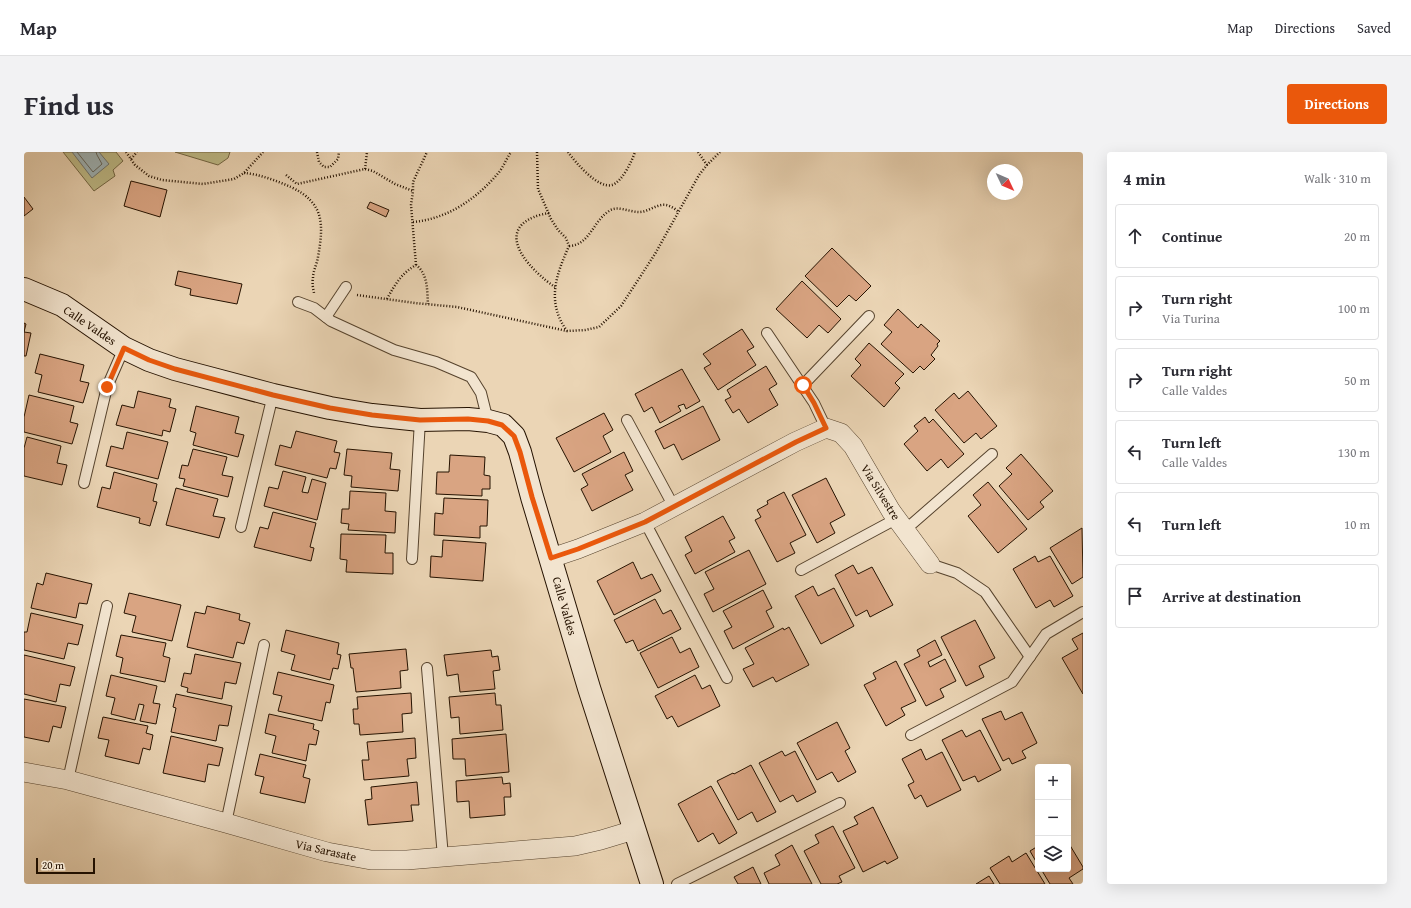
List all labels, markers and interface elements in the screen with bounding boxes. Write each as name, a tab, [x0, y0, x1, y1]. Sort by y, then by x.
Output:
text: Map	[20, 14, 57, 42]
text: Map	[1227, 18, 1253, 38]
text: Directions	[1275, 18, 1335, 38]
text: Saved	[1357, 18, 1391, 38]
text: Find us	[24, 84, 114, 125]
button: Directions	[1287, 84, 1387, 124]
north arrow	[987, 164, 1023, 200]
text: 4 min	[1123, 166, 1165, 191]
text: Walk · 310 m	[1304, 169, 1371, 188]
icon: ahead	[1124, 225, 1146, 247]
text: Continue	[1162, 226, 1223, 247]
text: 20 m	[1344, 227, 1370, 246]
text: Turn right	[1162, 288, 1233, 309]
icon: right	[1124, 297, 1146, 319]
text: 100 m	[1338, 299, 1370, 318]
street label: Calle Valdes	[60, 301, 120, 349]
text: Via Turina	[1162, 309, 1220, 328]
text: Turn right	[1162, 360, 1233, 381]
icon: right	[1124, 369, 1146, 391]
text: 50 m	[1344, 371, 1370, 390]
route start	[794, 376, 812, 394]
route end	[98, 378, 116, 396]
text: Calle Valdes	[1162, 381, 1227, 400]
text: Turn left	[1162, 432, 1221, 453]
icon: left	[1124, 441, 1146, 463]
text: 130 m	[1338, 443, 1370, 462]
text: Calle Valdes	[1162, 453, 1227, 472]
street label: Via Silvestre	[857, 461, 905, 523]
icon: left	[1124, 513, 1146, 535]
text: Turn left	[1162, 514, 1221, 535]
text: 10 m	[1344, 515, 1370, 534]
street label: Calle Valdes	[549, 575, 582, 637]
icon: arrive	[1124, 585, 1146, 607]
text: Arrive at destination	[1162, 586, 1301, 607]
map controls	[1035, 764, 1071, 872]
button: +	[1035, 764, 1071, 800]
button: −	[1035, 800, 1071, 836]
street label: Via Sarasate	[294, 835, 358, 865]
button: layers	[1035, 836, 1071, 872]
scale bar	[36, 856, 95, 875]
text: 20 m	[42, 857, 64, 873]

